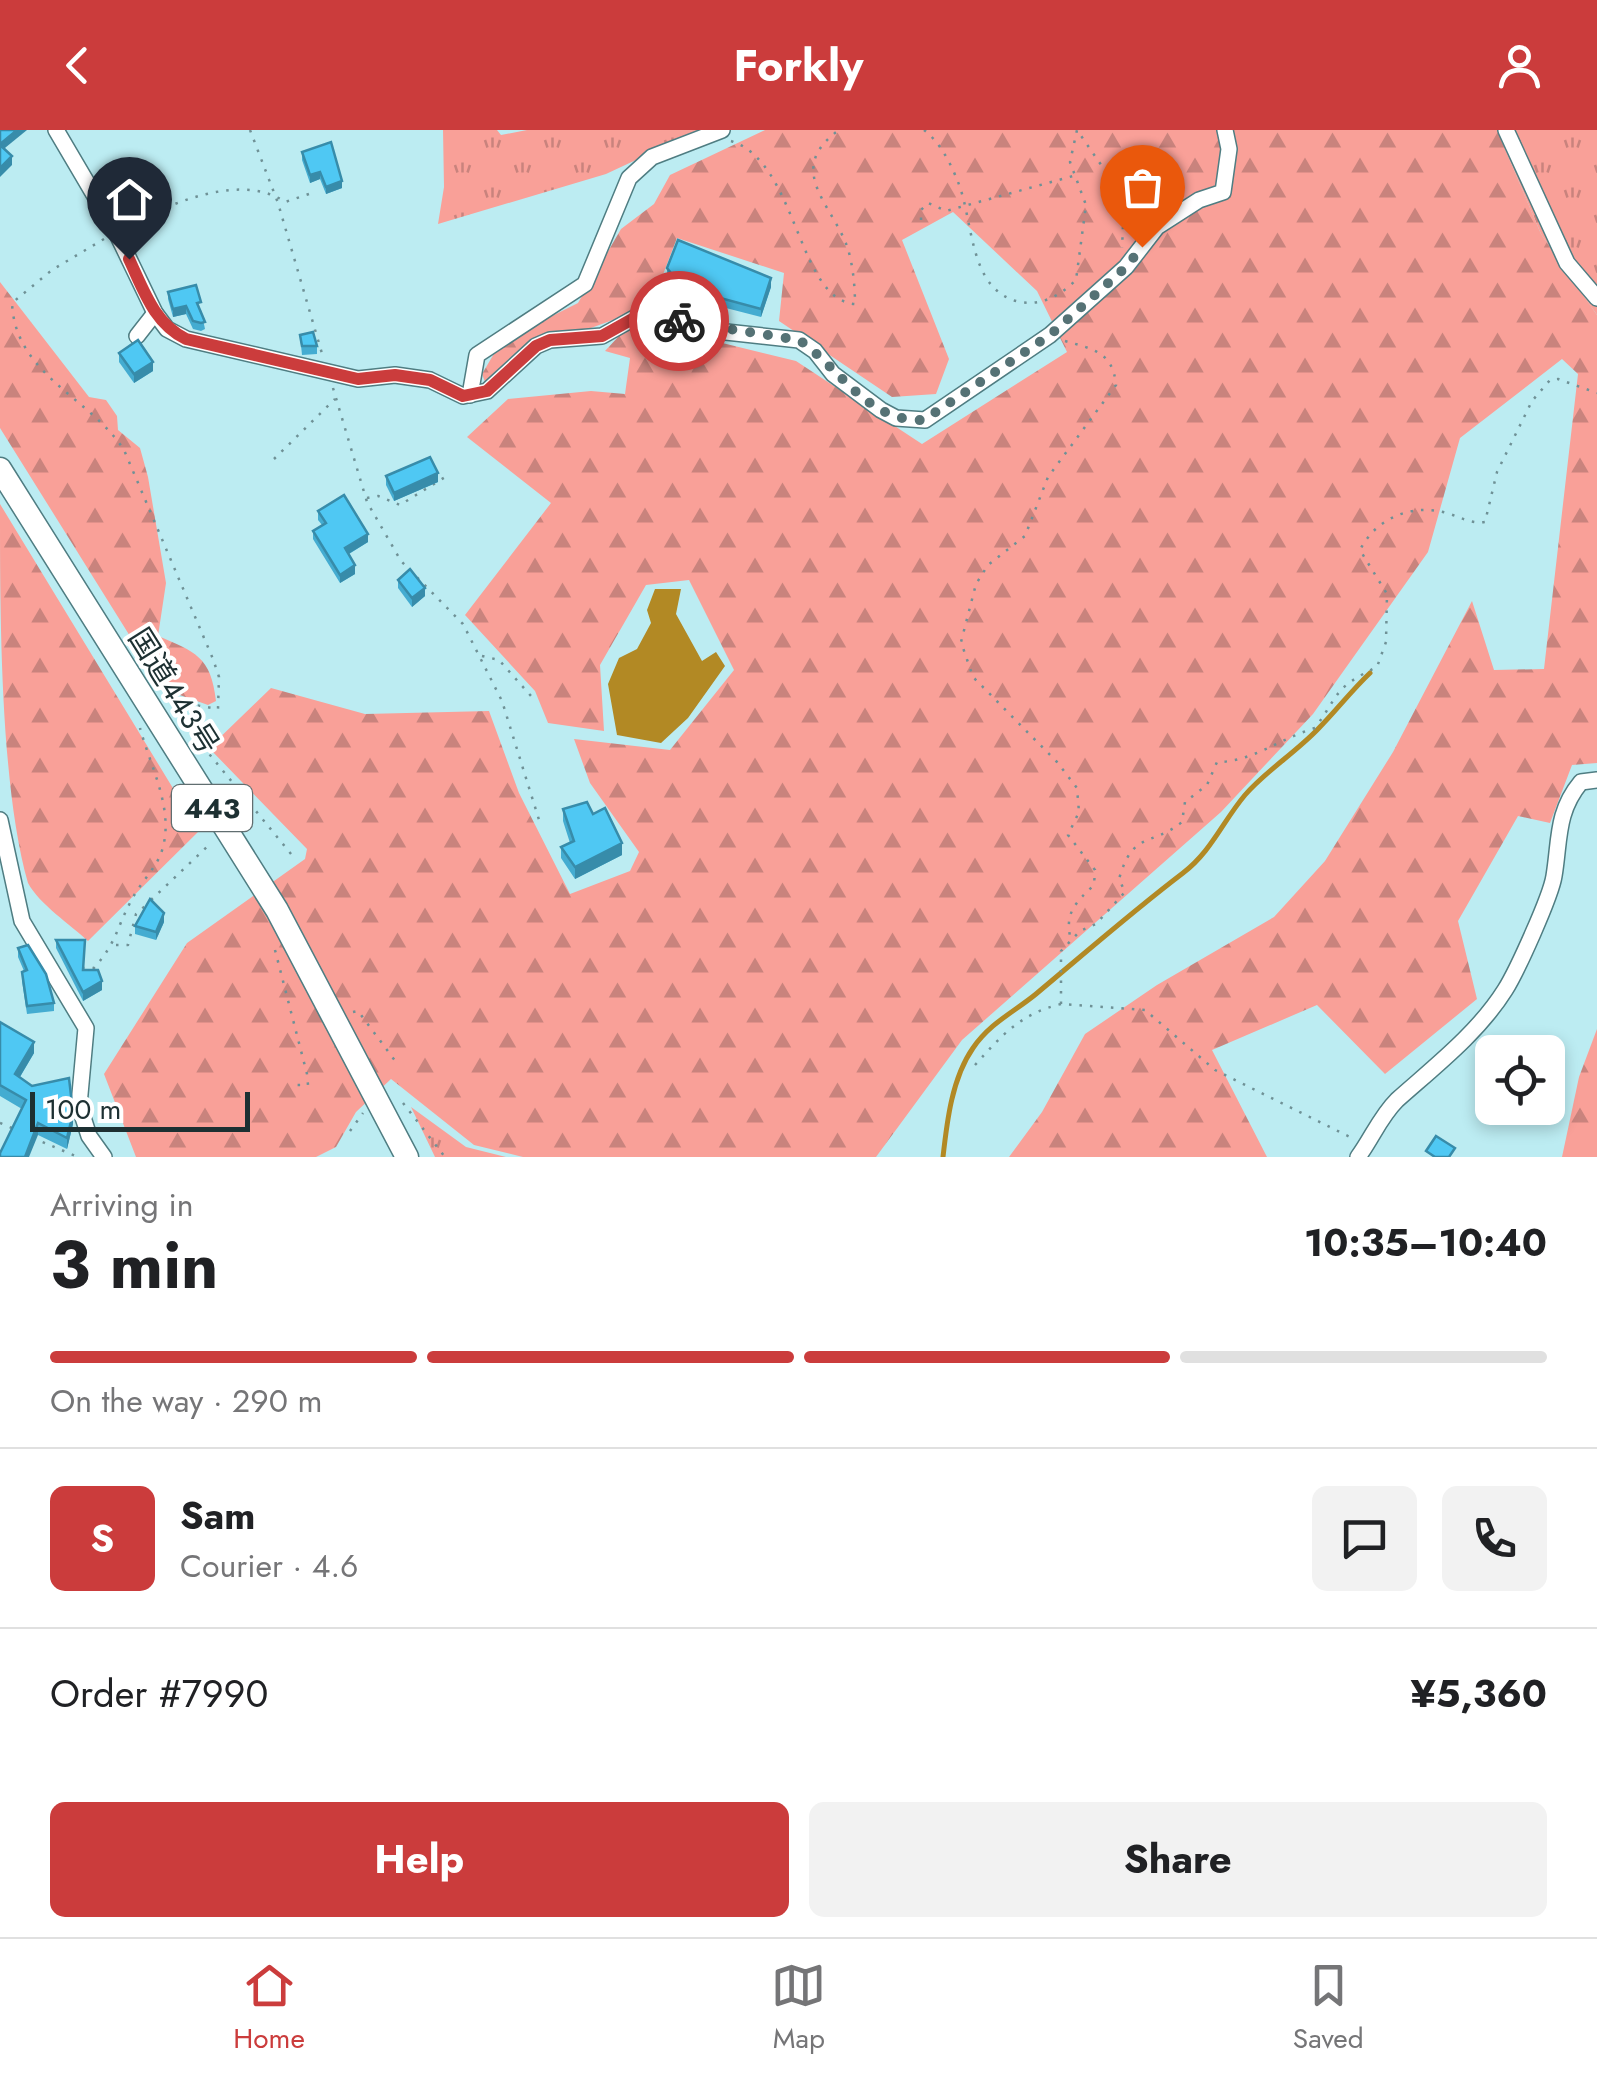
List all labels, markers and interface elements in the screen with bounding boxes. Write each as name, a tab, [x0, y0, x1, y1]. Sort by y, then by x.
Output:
text: Forkly	[733, 33, 864, 98]
icon: back	[50, 38, 105, 93]
icon: person	[1492, 38, 1547, 93]
pin	[1100, 145, 1185, 248]
pin	[87, 157, 172, 260]
icon: bag	[1115, 160, 1170, 215]
icon: home	[102, 172, 157, 227]
courier	[629, 271, 729, 371]
icon: bike	[652, 294, 707, 349]
street label: 国道443号	[118, 620, 230, 762]
road number: 443	[172, 785, 252, 831]
map controls	[1475, 1035, 1565, 1125]
button: locate	[1475, 1035, 1565, 1125]
scale bar	[30, 1087, 250, 1131]
text: 100 m	[45, 1089, 121, 1130]
text: Arriving in	[50, 1182, 194, 1228]
text: 10:35–10:40	[1304, 1215, 1547, 1270]
text: 3 min	[50, 1218, 218, 1312]
text: On the way · 290 m	[50, 1378, 323, 1424]
button: chat	[1312, 1486, 1417, 1591]
button: phone	[1442, 1486, 1547, 1591]
text: Sam	[180, 1488, 255, 1543]
text: S	[91, 1511, 114, 1566]
text: Courier · 4.6	[180, 1543, 358, 1589]
text: Order #7990	[50, 1666, 268, 1721]
text: ¥5,360	[1411, 1666, 1547, 1721]
button: Help	[50, 1802, 789, 1917]
button: Share	[809, 1802, 1547, 1917]
tab: Home	[233, 1958, 305, 2059]
tab: Map	[771, 1958, 826, 2059]
tab: Saved	[1293, 1958, 1364, 2059]

